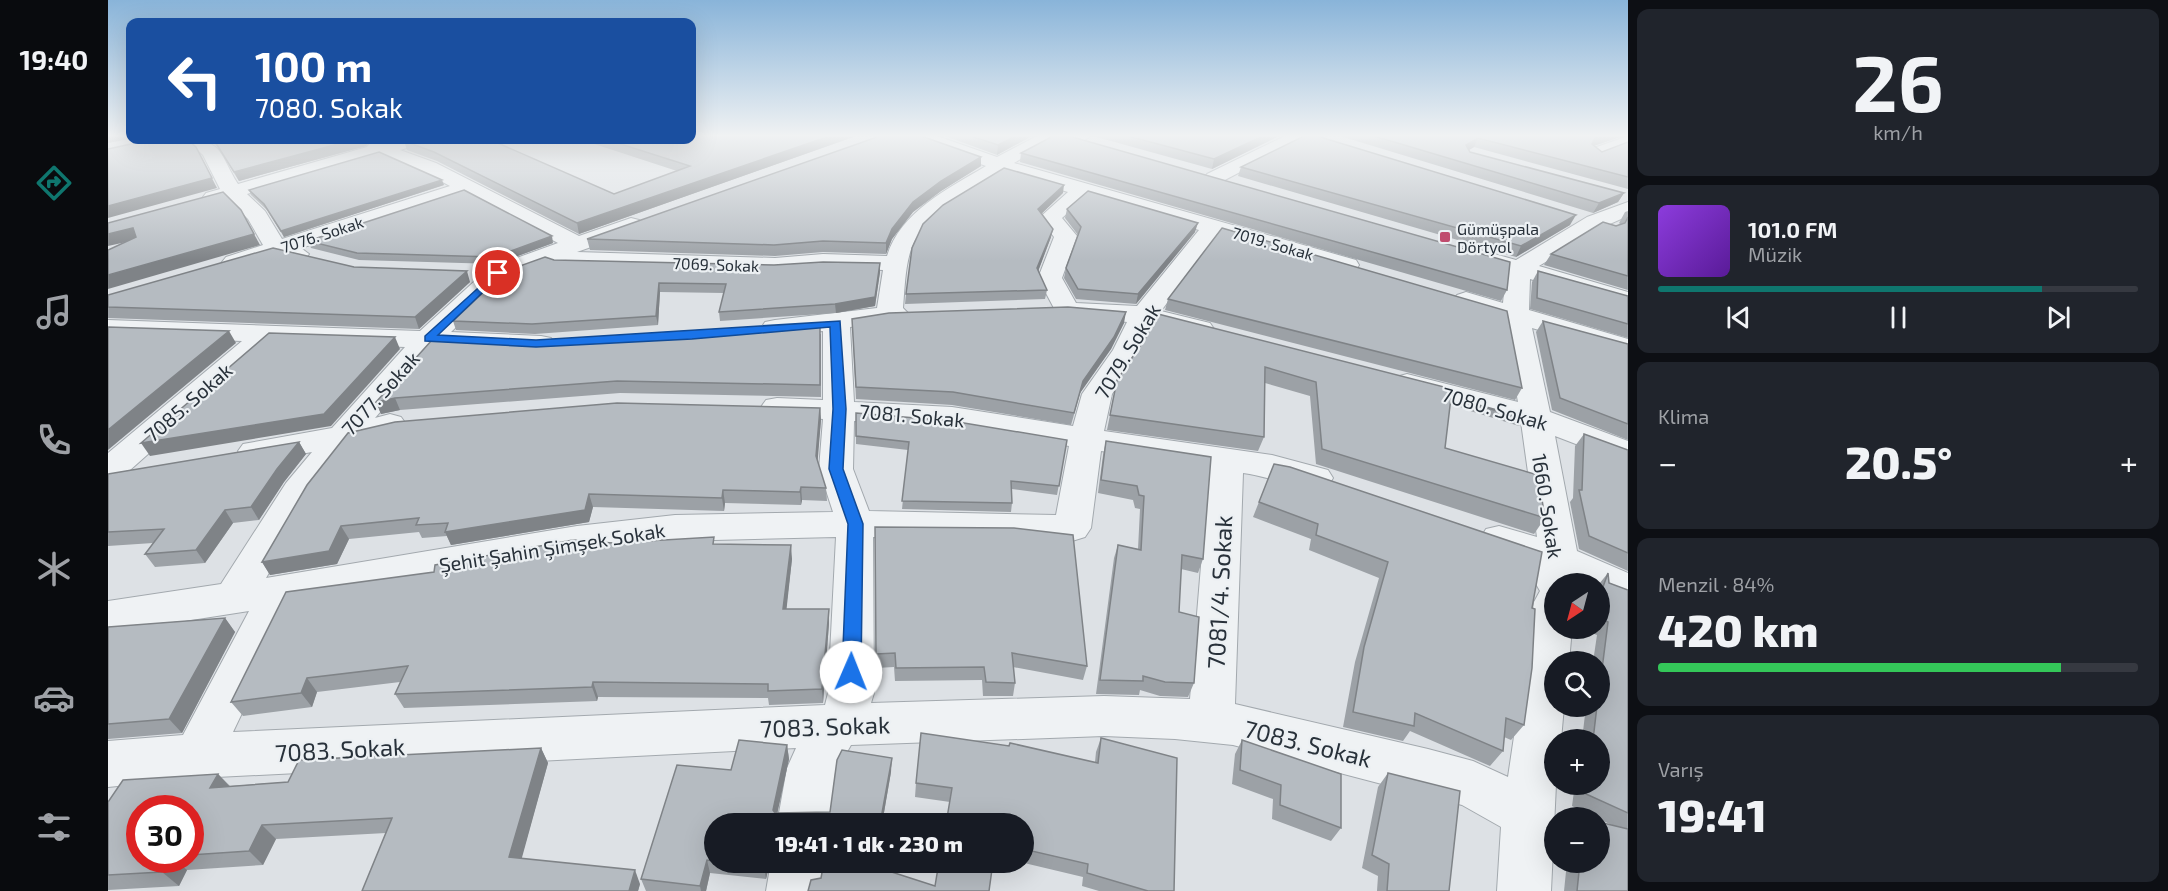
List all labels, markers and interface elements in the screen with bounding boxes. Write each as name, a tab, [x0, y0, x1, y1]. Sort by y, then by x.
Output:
text: 26	[1852, 34, 1944, 128]
text: 100 m	[255, 40, 372, 90]
icon: left	[156, 42, 234, 120]
text: 19:40	[20, 43, 88, 75]
text: 7080. Sokak	[255, 91, 403, 123]
text: km/h	[1873, 120, 1923, 144]
icon: directions	[33, 162, 75, 204]
street label: 7076. Sokak	[278, 212, 366, 256]
text: 101.0 FM	[1748, 216, 1837, 242]
place label: Gümüşpala Dörtyol	[1457, 219, 1539, 256]
street label: 7019. Sokak	[1230, 222, 1316, 264]
marker: Gümüşpala Dörtyol	[1438, 230, 1452, 244]
text: Müzik	[1748, 242, 1802, 266]
pin	[472, 247, 523, 298]
street label: 7069. Sokak	[672, 253, 760, 275]
icon: arrive	[481, 256, 514, 289]
icon: music	[33, 291, 75, 333]
street label: 7079. Sokak	[1089, 299, 1165, 403]
icon: previous	[1722, 301, 1755, 334]
icon: pause	[1882, 301, 1915, 334]
icon: next	[2042, 301, 2075, 334]
street label: 7077. Sokak	[336, 346, 424, 440]
street label: 7085. Sokak	[139, 357, 237, 447]
street label: 7080. Sokak	[1439, 381, 1551, 435]
street label: 7081. Sokak	[858, 398, 966, 432]
text: Klima	[1658, 404, 1709, 428]
icon: phone	[33, 419, 75, 461]
text: 20.5°	[1845, 434, 1952, 488]
text: −	[1658, 442, 1677, 482]
text: +	[2120, 442, 2138, 482]
street label: 1660. Sokak	[1528, 452, 1568, 560]
street label: 7081/4. Sokak	[1201, 515, 1237, 669]
street label: Şehit Şahin Şimşek Sokak	[437, 517, 667, 578]
icon: climate	[33, 548, 75, 590]
text: Menzil · 84%	[1658, 572, 1774, 596]
north arrow	[1544, 573, 1610, 639]
map controls	[1544, 573, 1610, 873]
text: 420 km	[1658, 602, 1819, 656]
position arrow	[819, 640, 883, 704]
button: search	[1544, 651, 1610, 717]
icon: car	[33, 677, 75, 719]
street label: 7083. Sokak	[759, 709, 891, 743]
street label: 7083. Sokak	[1241, 713, 1375, 773]
button: +	[1544, 729, 1610, 795]
street label: 7083. Sokak	[274, 731, 406, 767]
text: Varış	[1658, 757, 1704, 781]
text: 19:41	[1658, 787, 1767, 841]
speed limit sign: 30	[126, 795, 204, 873]
icon: filters	[33, 806, 75, 848]
button: −	[1544, 807, 1610, 873]
text: 19:41 · 1 dk · 230 m	[775, 830, 963, 856]

